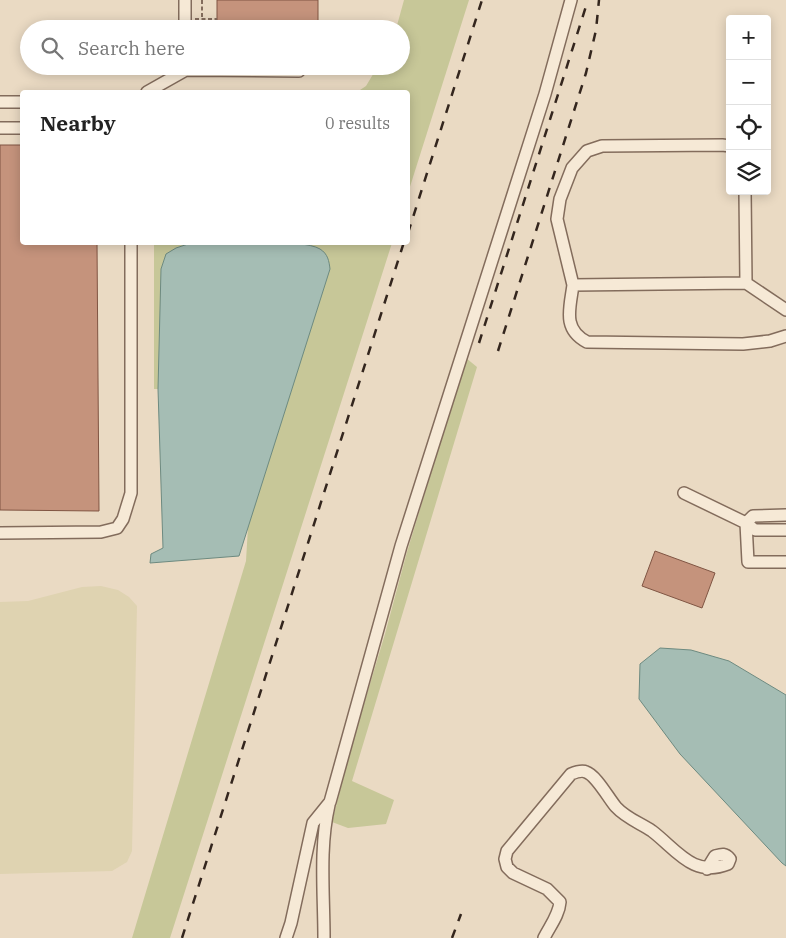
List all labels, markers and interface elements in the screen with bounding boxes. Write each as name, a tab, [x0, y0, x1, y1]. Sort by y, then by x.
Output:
map controls	[726, 15, 771, 195]
button: +	[726, 15, 771, 60]
search box	[20, 20, 410, 75]
icon: search	[38, 34, 66, 62]
text: Search here	[78, 36, 185, 60]
button: −	[726, 60, 771, 105]
button: locate	[726, 105, 771, 150]
text: Nearby	[40, 109, 116, 137]
text: 0 results	[325, 113, 390, 133]
button: layers	[726, 150, 771, 195]

